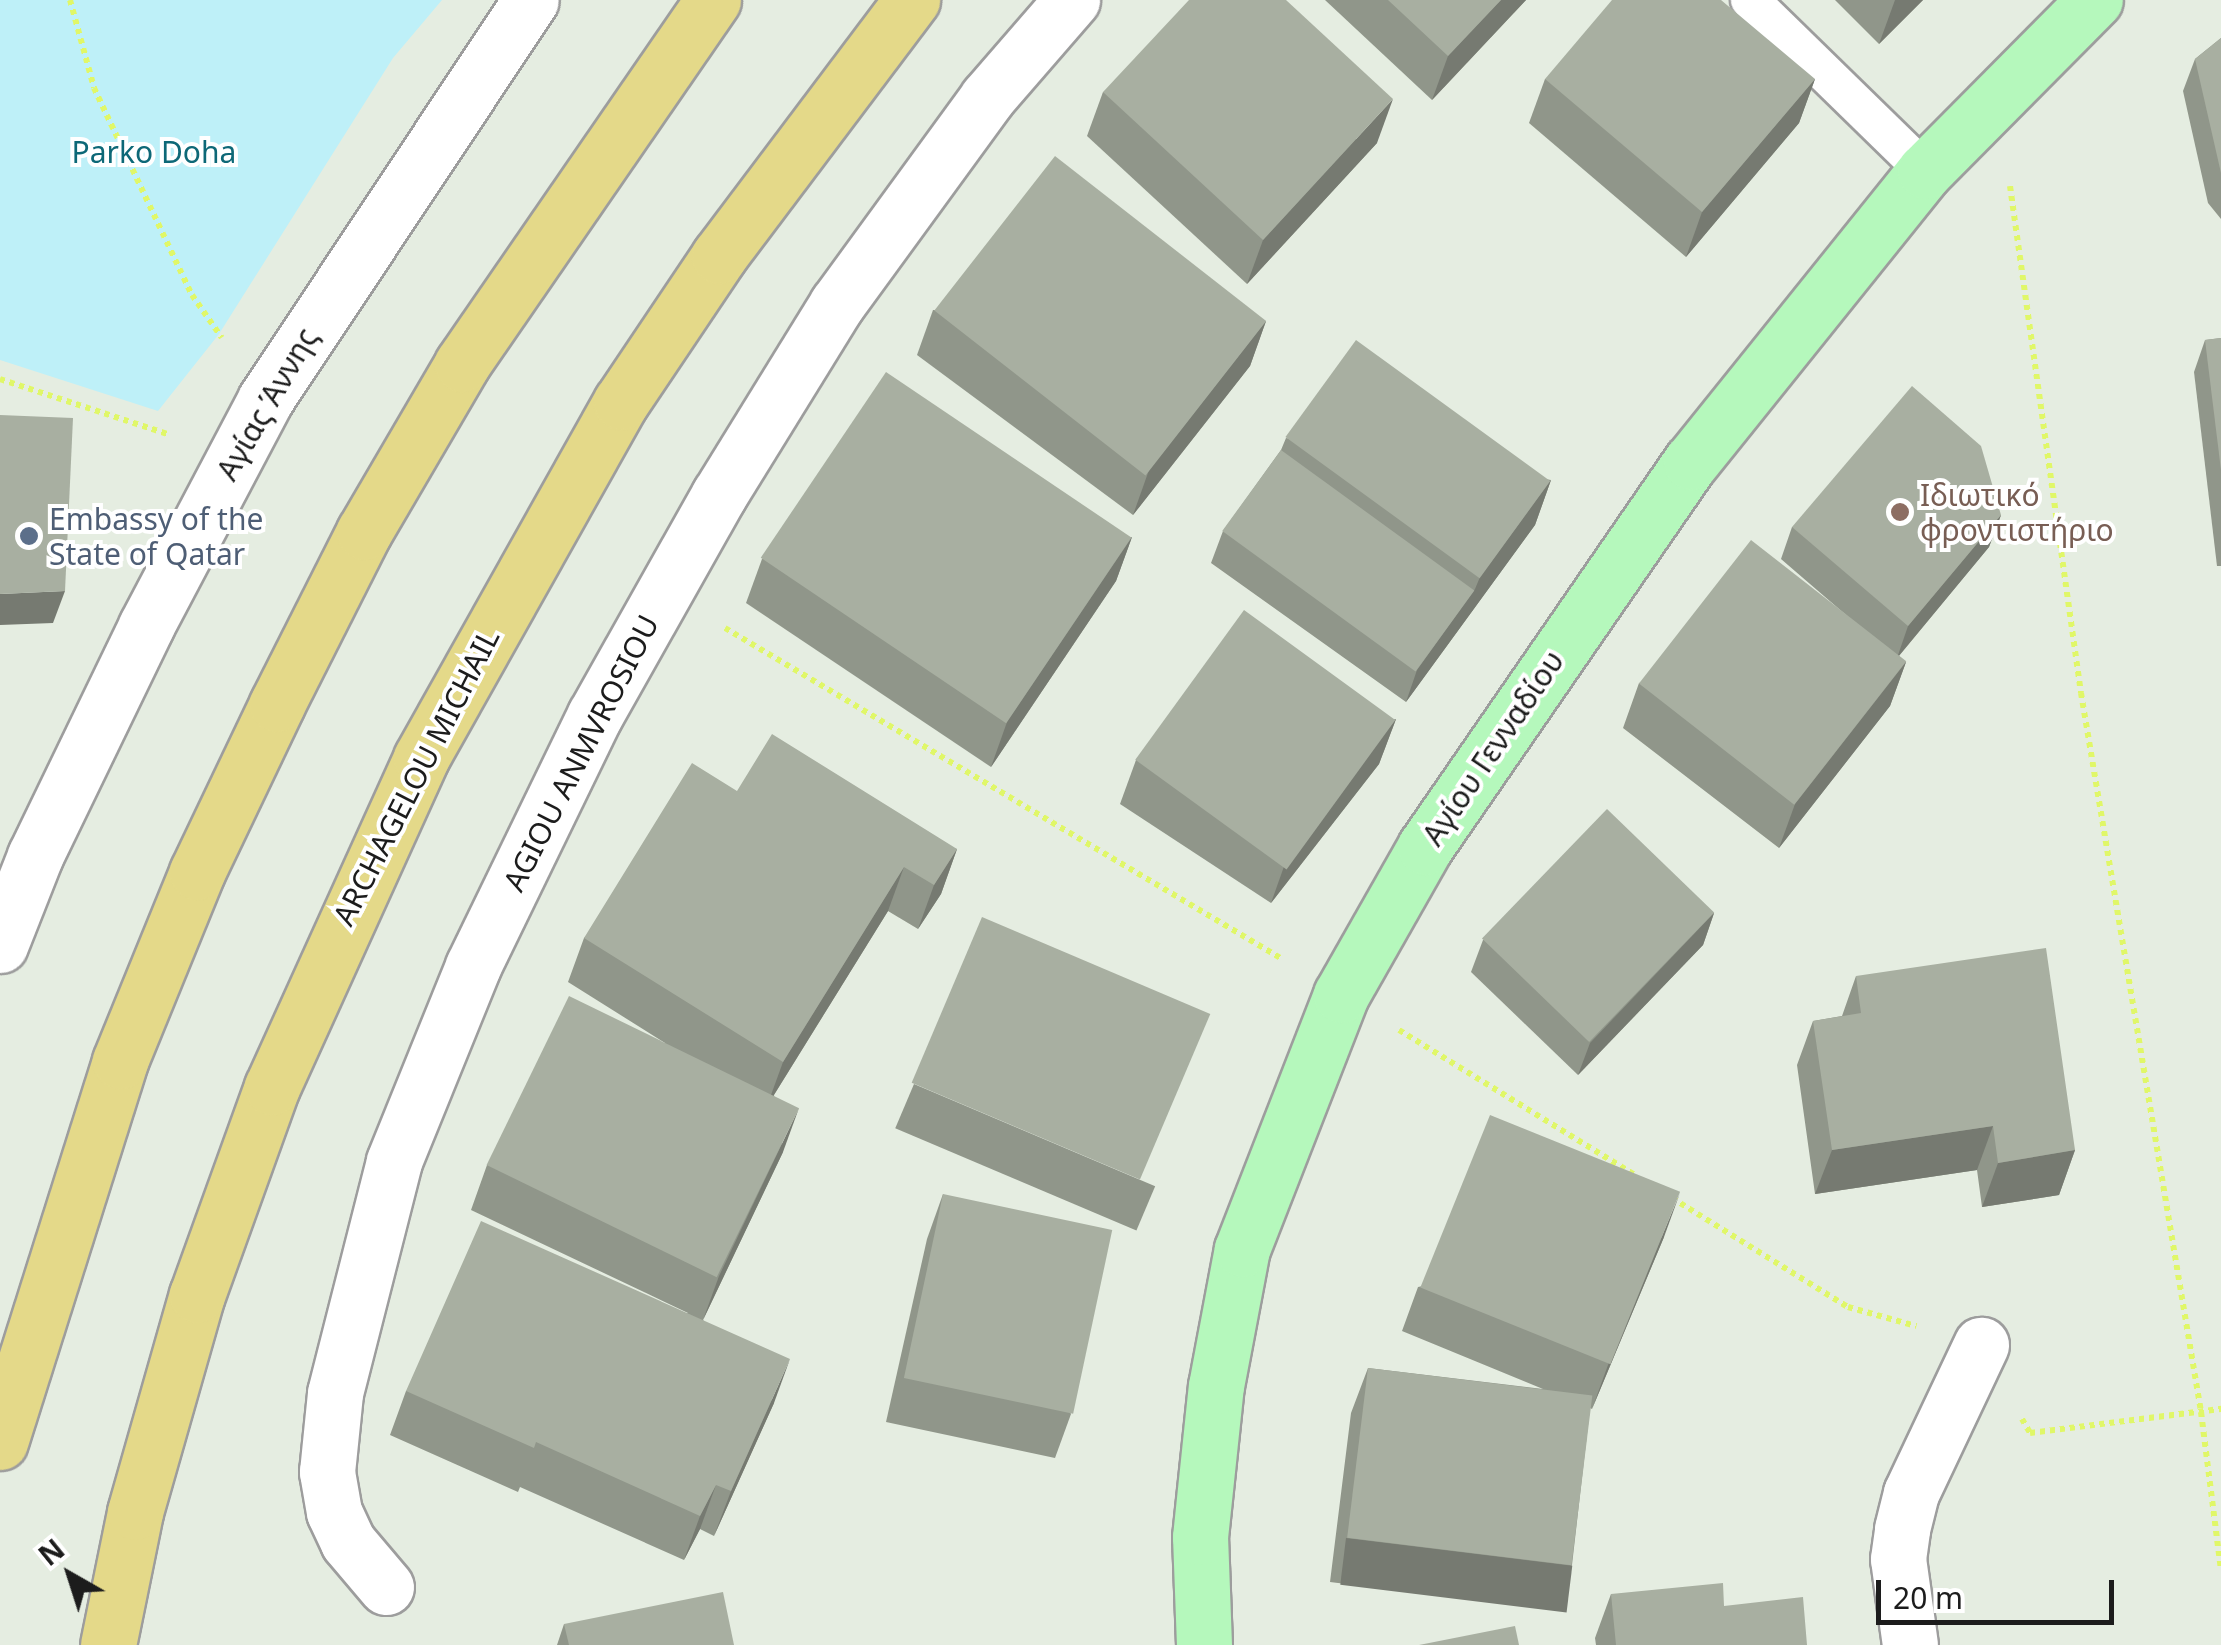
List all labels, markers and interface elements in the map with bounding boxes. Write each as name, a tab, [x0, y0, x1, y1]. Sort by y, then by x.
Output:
park label: Parko Doha	[72, 134, 236, 170]
street label: Αγίας Άννης	[209, 321, 325, 487]
place label: Ιδιωτικό φροντιστήριο	[1920, 477, 2114, 548]
place label: Embassy of the State of Qatar	[49, 501, 263, 572]
marker: Ιδιωτικό φροντιστήριο	[1889, 501, 1911, 523]
marker: Embassy of the State of Qatar	[18, 525, 40, 547]
street label: AGIOU ANMVROSIOU	[496, 609, 666, 897]
street label: ARCHAGELOU MICHAIL	[326, 623, 506, 931]
street label: Αγίου Γενναδίου	[1415, 644, 1571, 852]
north arrow	[20, 1525, 120, 1625]
text: N	[30, 1530, 72, 1574]
scale bar	[1881, 1560, 2118, 1622]
text: 20 m	[1893, 1577, 1963, 1618]

